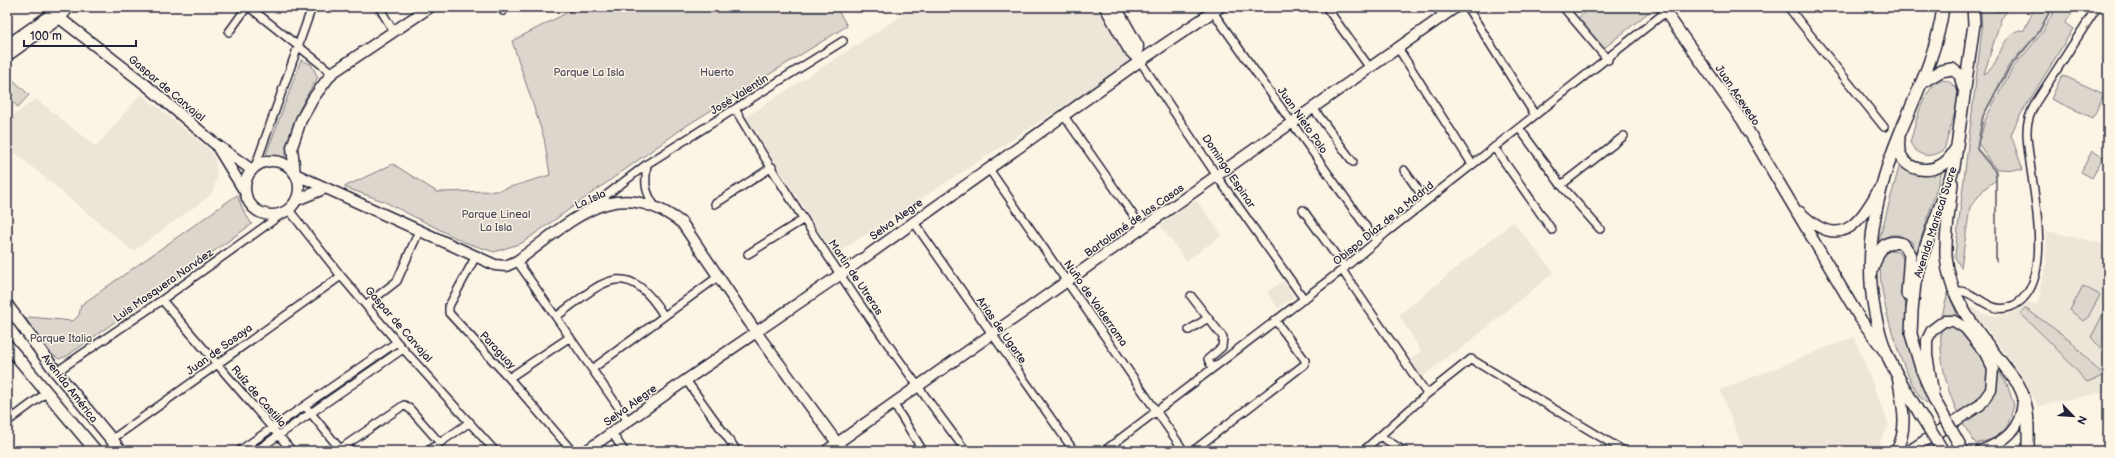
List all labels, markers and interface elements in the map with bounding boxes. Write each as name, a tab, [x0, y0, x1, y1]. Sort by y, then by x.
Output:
scale bar	[24, 22, 136, 48]
text: 100 m	[30, 29, 62, 44]
street label: Gaspar de Carvajal	[126, 53, 208, 124]
street label: Juan Acevedo	[1713, 62, 1763, 128]
park label: Parque La Isla	[553, 66, 625, 79]
park label: Huerto	[700, 66, 734, 79]
street label: José Valentín	[708, 71, 771, 117]
street label: Juan Nieto Polo	[1275, 85, 1330, 156]
street label: Domingo Espinar	[1199, 132, 1258, 211]
street label: Avenida Mariscal Sucre	[1911, 164, 1960, 279]
street label: Obispo Díaz de la Madrid	[1330, 179, 1436, 268]
street label: Bartolomé de las Casas	[1082, 181, 1187, 260]
street label: La Isla	[573, 187, 608, 212]
street label: Selva Alegre	[867, 196, 926, 243]
park label: Parque Lineal La Isla	[462, 208, 530, 234]
street label: Martin de Utreras	[826, 237, 886, 318]
street label: Luis Mosquera Narváez	[111, 246, 216, 325]
street label: Nuño de Valderrama	[1061, 258, 1130, 349]
street label: Gaspar de Carvajal	[362, 284, 435, 365]
street label: Arias de Ugarte	[974, 295, 1030, 366]
street label: Juan de Sosaya	[184, 321, 255, 378]
street label: Paraguay	[477, 329, 518, 372]
park label: Parque Italia	[30, 332, 92, 345]
street label: Avenida América	[39, 351, 100, 425]
street label: Ruíz de Castilla	[228, 363, 289, 430]
street label: Selva Alegre	[601, 382, 660, 429]
north arrow	[2053, 396, 2093, 436]
text: N	[2074, 414, 2089, 427]

